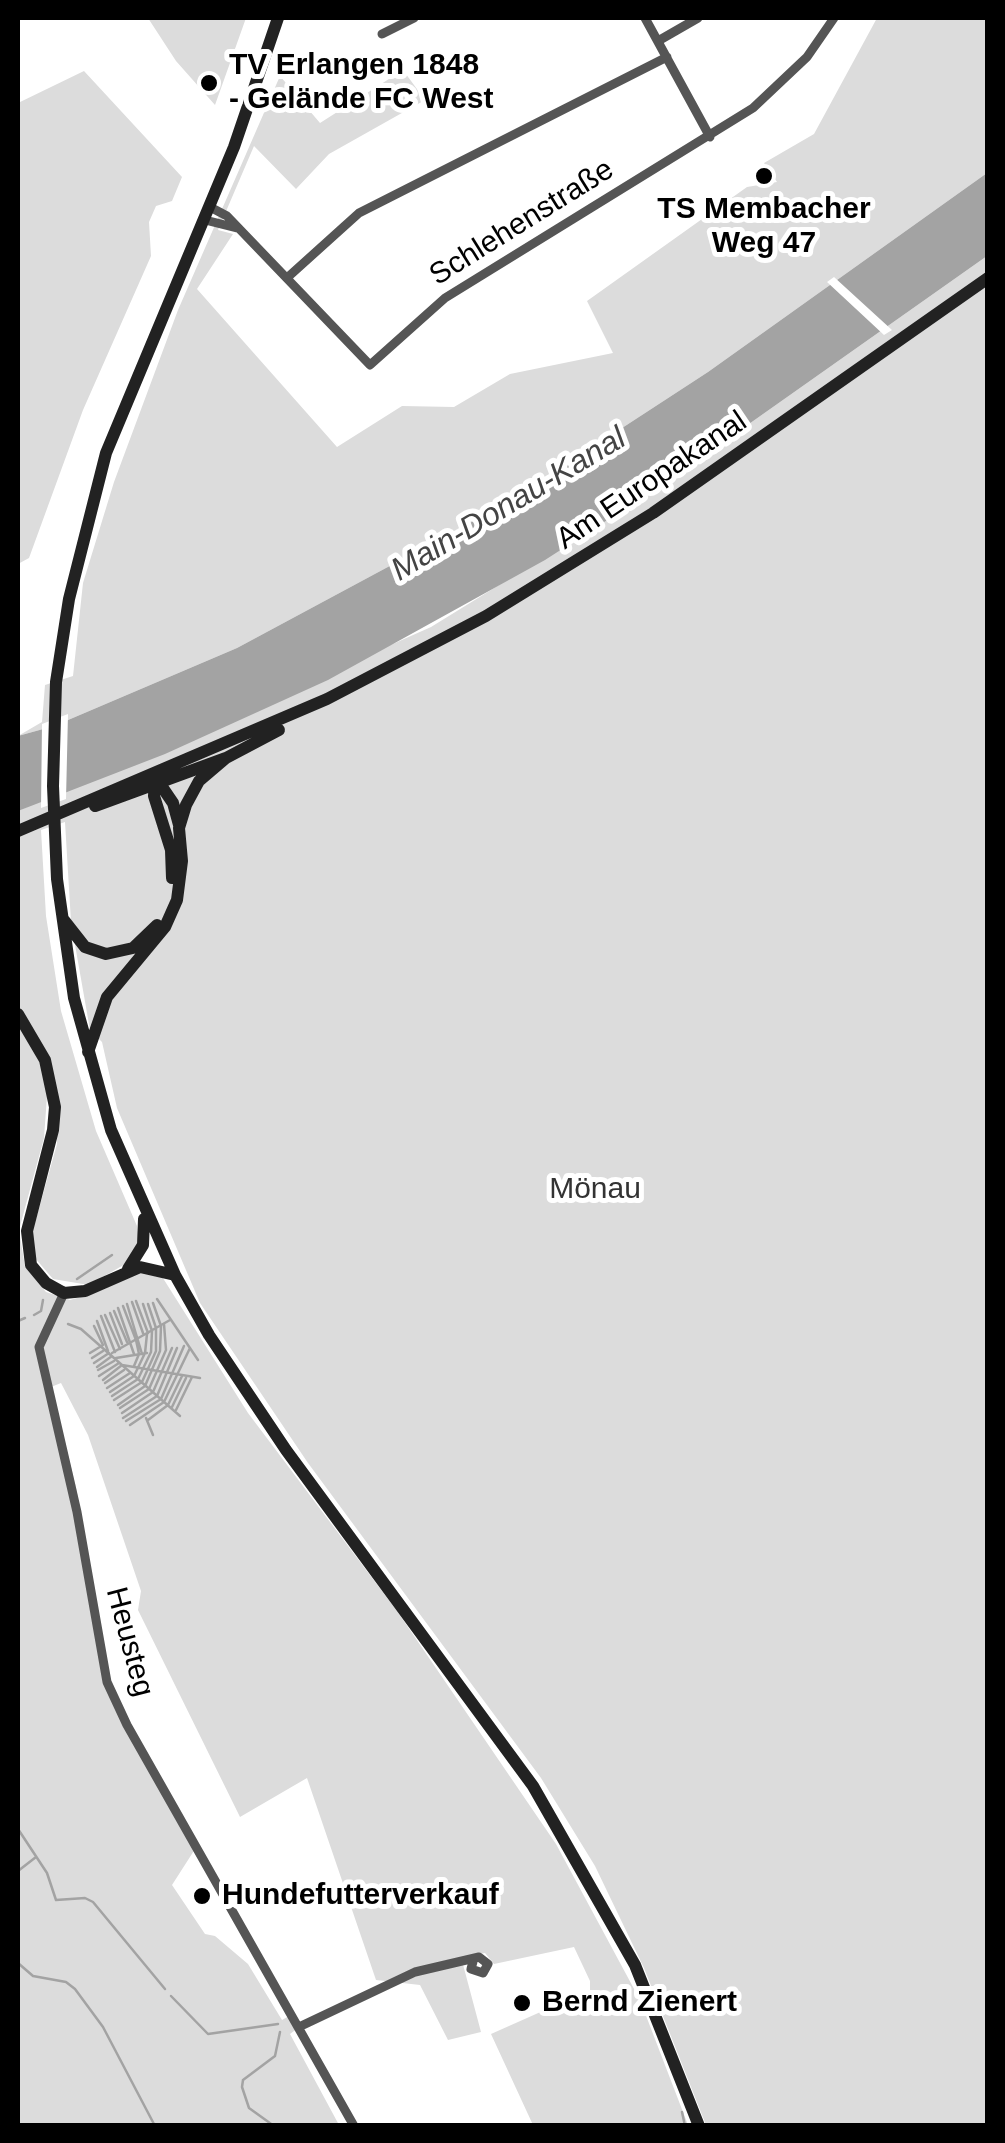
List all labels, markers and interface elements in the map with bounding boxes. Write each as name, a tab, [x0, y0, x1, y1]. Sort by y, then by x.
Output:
place label: TV Erlangen 1848 - Gelände FC West	[229, 48, 493, 118]
marker: TV Erlangen 1848 - Gelände FC West	[198, 72, 220, 94]
street label: Schlehenstraße	[423, 152, 621, 294]
marker: TS Membacher Weg 47	[753, 165, 775, 187]
place label: TS Membacher Weg 47	[657, 192, 871, 262]
street label: Am Europakanal	[550, 404, 754, 558]
water label: Main-Donau-Kanal	[385, 420, 633, 590]
park label: Mönau	[549, 1172, 641, 1208]
street label: Heusteg	[97, 1583, 161, 1701]
place label: Hundefutterverkauf	[222, 1878, 499, 1914]
marker: Hundefutterverkauf	[191, 1885, 213, 1907]
place label: Bernd Zienert	[542, 1985, 737, 2021]
marker: Bernd Zienert	[511, 1992, 533, 2014]

